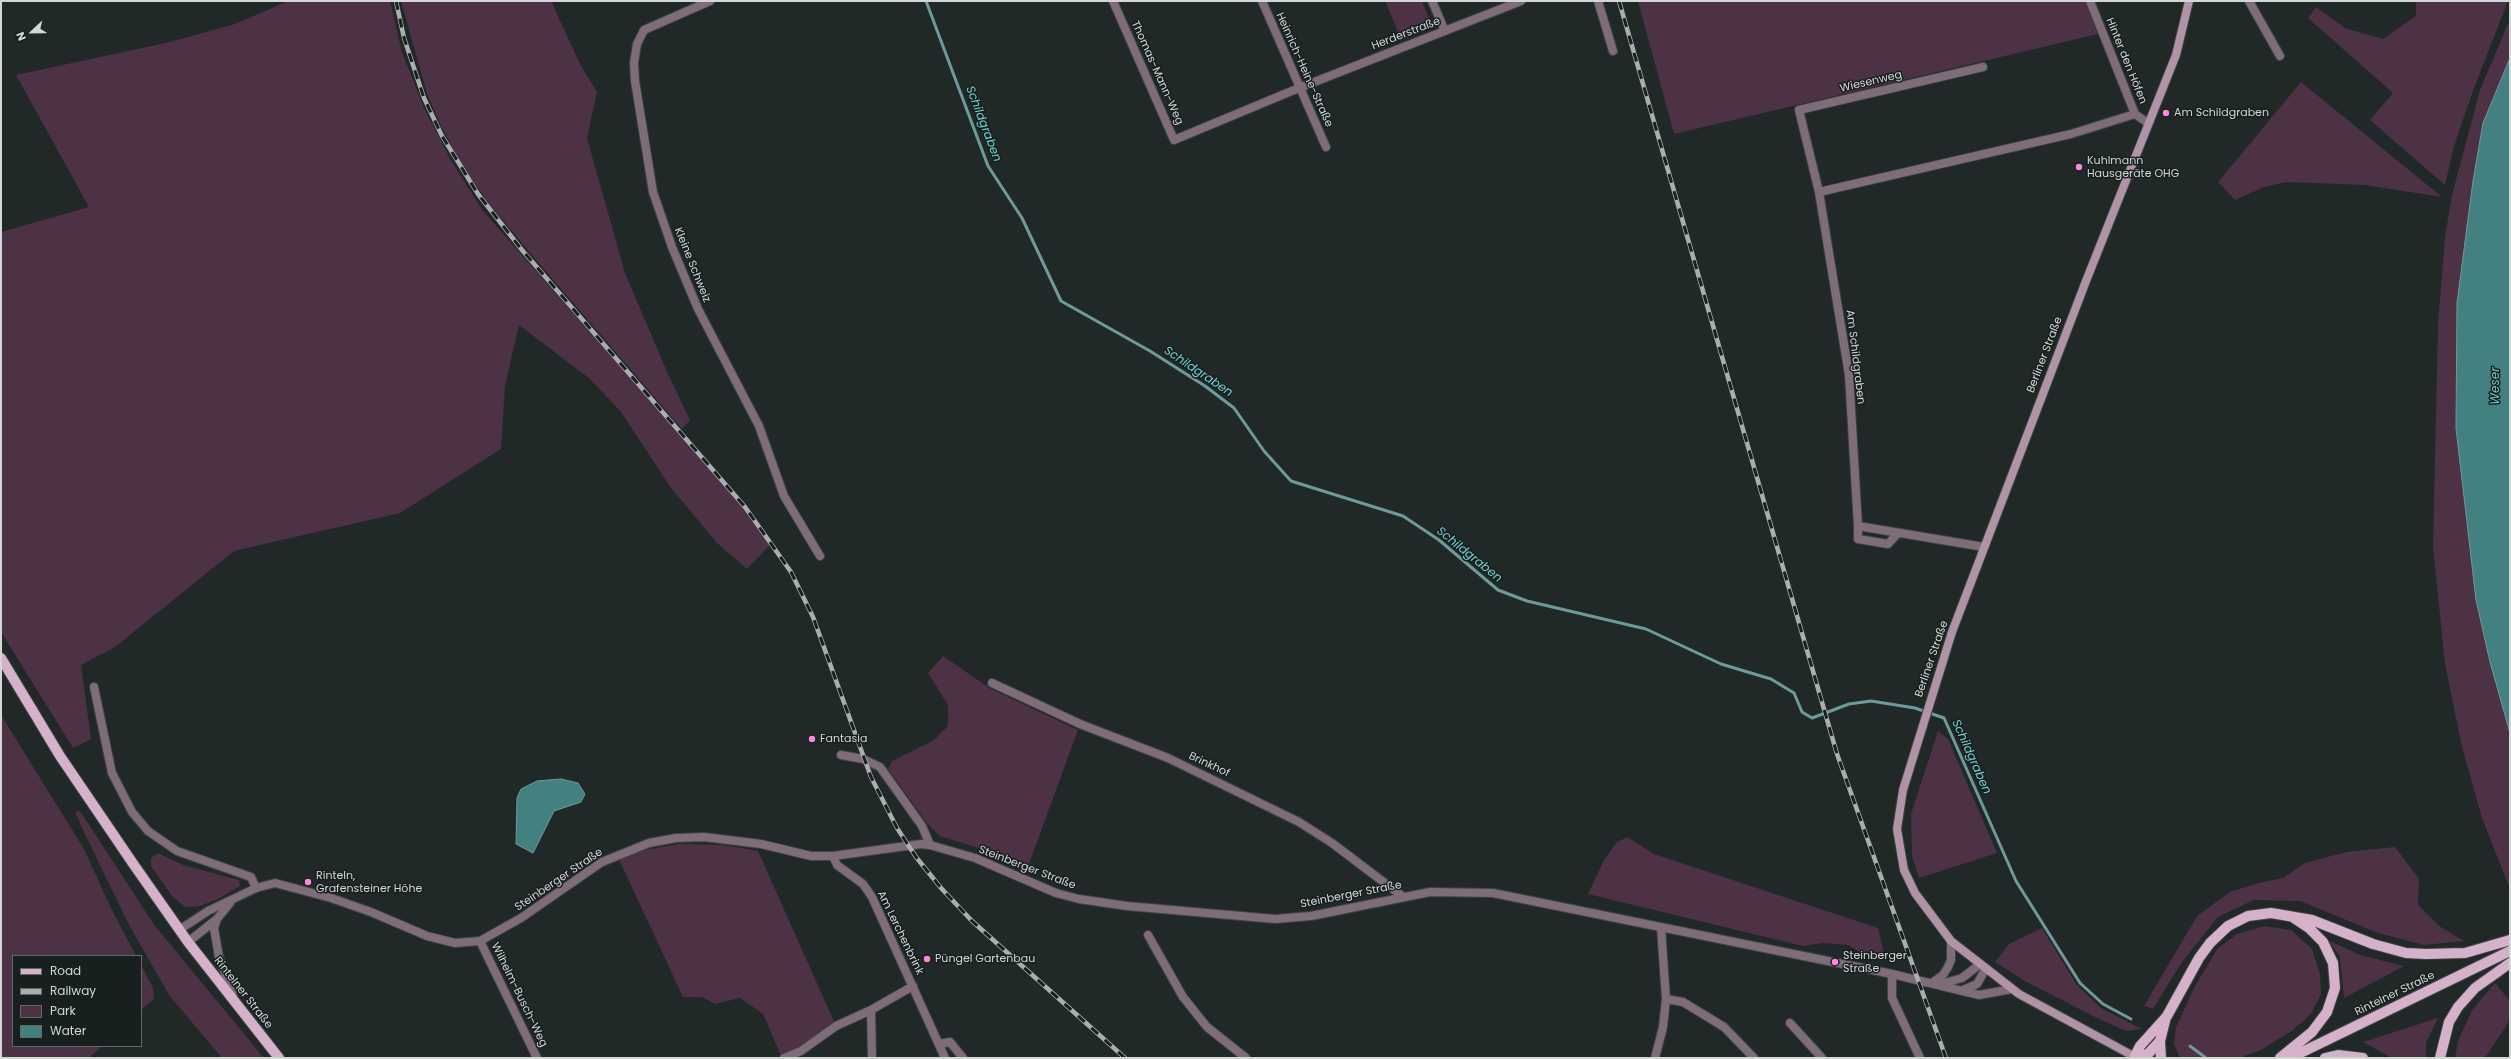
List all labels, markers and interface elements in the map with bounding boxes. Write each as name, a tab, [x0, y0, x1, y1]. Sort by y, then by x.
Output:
street label: Heinrich-Heine-Straße	[1273, 11, 1335, 129]
north arrow	[12, 12, 52, 52]
street label: Herderstraße	[1370, 15, 1442, 53]
street label: Hinter den Höfen	[2103, 16, 2149, 106]
street label: Thomas-Mann-Weg	[1128, 19, 1186, 127]
text: N	[12, 30, 30, 43]
street label: Wiesenweg	[1839, 68, 1903, 96]
water label: Schildgraben	[962, 84, 1004, 164]
place label: Am Schildgraben	[2174, 106, 2269, 120]
marker: Am Schildgraben	[2161, 108, 2171, 118]
place label: Kuhlmann Hausgeräte OHG	[2087, 154, 2179, 180]
marker: Kuhlmann Hausgeräte OHG	[2074, 162, 2084, 172]
street label: Kleine Schweiz	[671, 226, 713, 304]
street label: Am Schildgraben	[1843, 309, 1867, 405]
street label: Berliner Straße	[2024, 315, 2066, 395]
water label: Schildgraben	[1161, 344, 1235, 400]
water label: Weser	[2489, 367, 2503, 405]
water label: Schildgraben	[1433, 524, 1505, 586]
street label: Berliner Straße	[1913, 619, 1951, 699]
water label: Schildgraben	[1948, 718, 1994, 796]
place label: Fantasia	[820, 732, 867, 746]
marker: Fantasia	[807, 734, 817, 744]
street label: Brinkhof	[1186, 750, 1232, 780]
street label: Steinberger Straße	[977, 843, 1077, 893]
street label: Steinberger Straße	[513, 846, 605, 914]
place label: Rinteln, Grafensteiner Höhe	[316, 869, 422, 895]
marker: Rinteln, Grafensteiner Höhe	[303, 877, 313, 887]
street label: Steinberger Straße	[1299, 879, 1403, 911]
street label: Am Lerchenbrink	[874, 889, 926, 977]
street label: Wilhelm-Busch-Weg	[488, 941, 550, 1049]
place label: Steinberger Straße	[1843, 949, 1907, 975]
place label: Püngel Gartenbau	[935, 952, 1035, 966]
marker: Püngel Gartenbau	[922, 954, 932, 964]
legend	[12, 955, 142, 1047]
street label: Rintelner Straße	[211, 955, 275, 1031]
marker: Steinberger Straße	[1830, 957, 1840, 967]
text: Road	[50, 962, 81, 979]
street label: Rintelner Straße	[2353, 969, 2437, 1019]
text: Railway	[50, 982, 96, 999]
text: Park	[50, 1002, 76, 1019]
text: Water	[50, 1022, 86, 1039]

